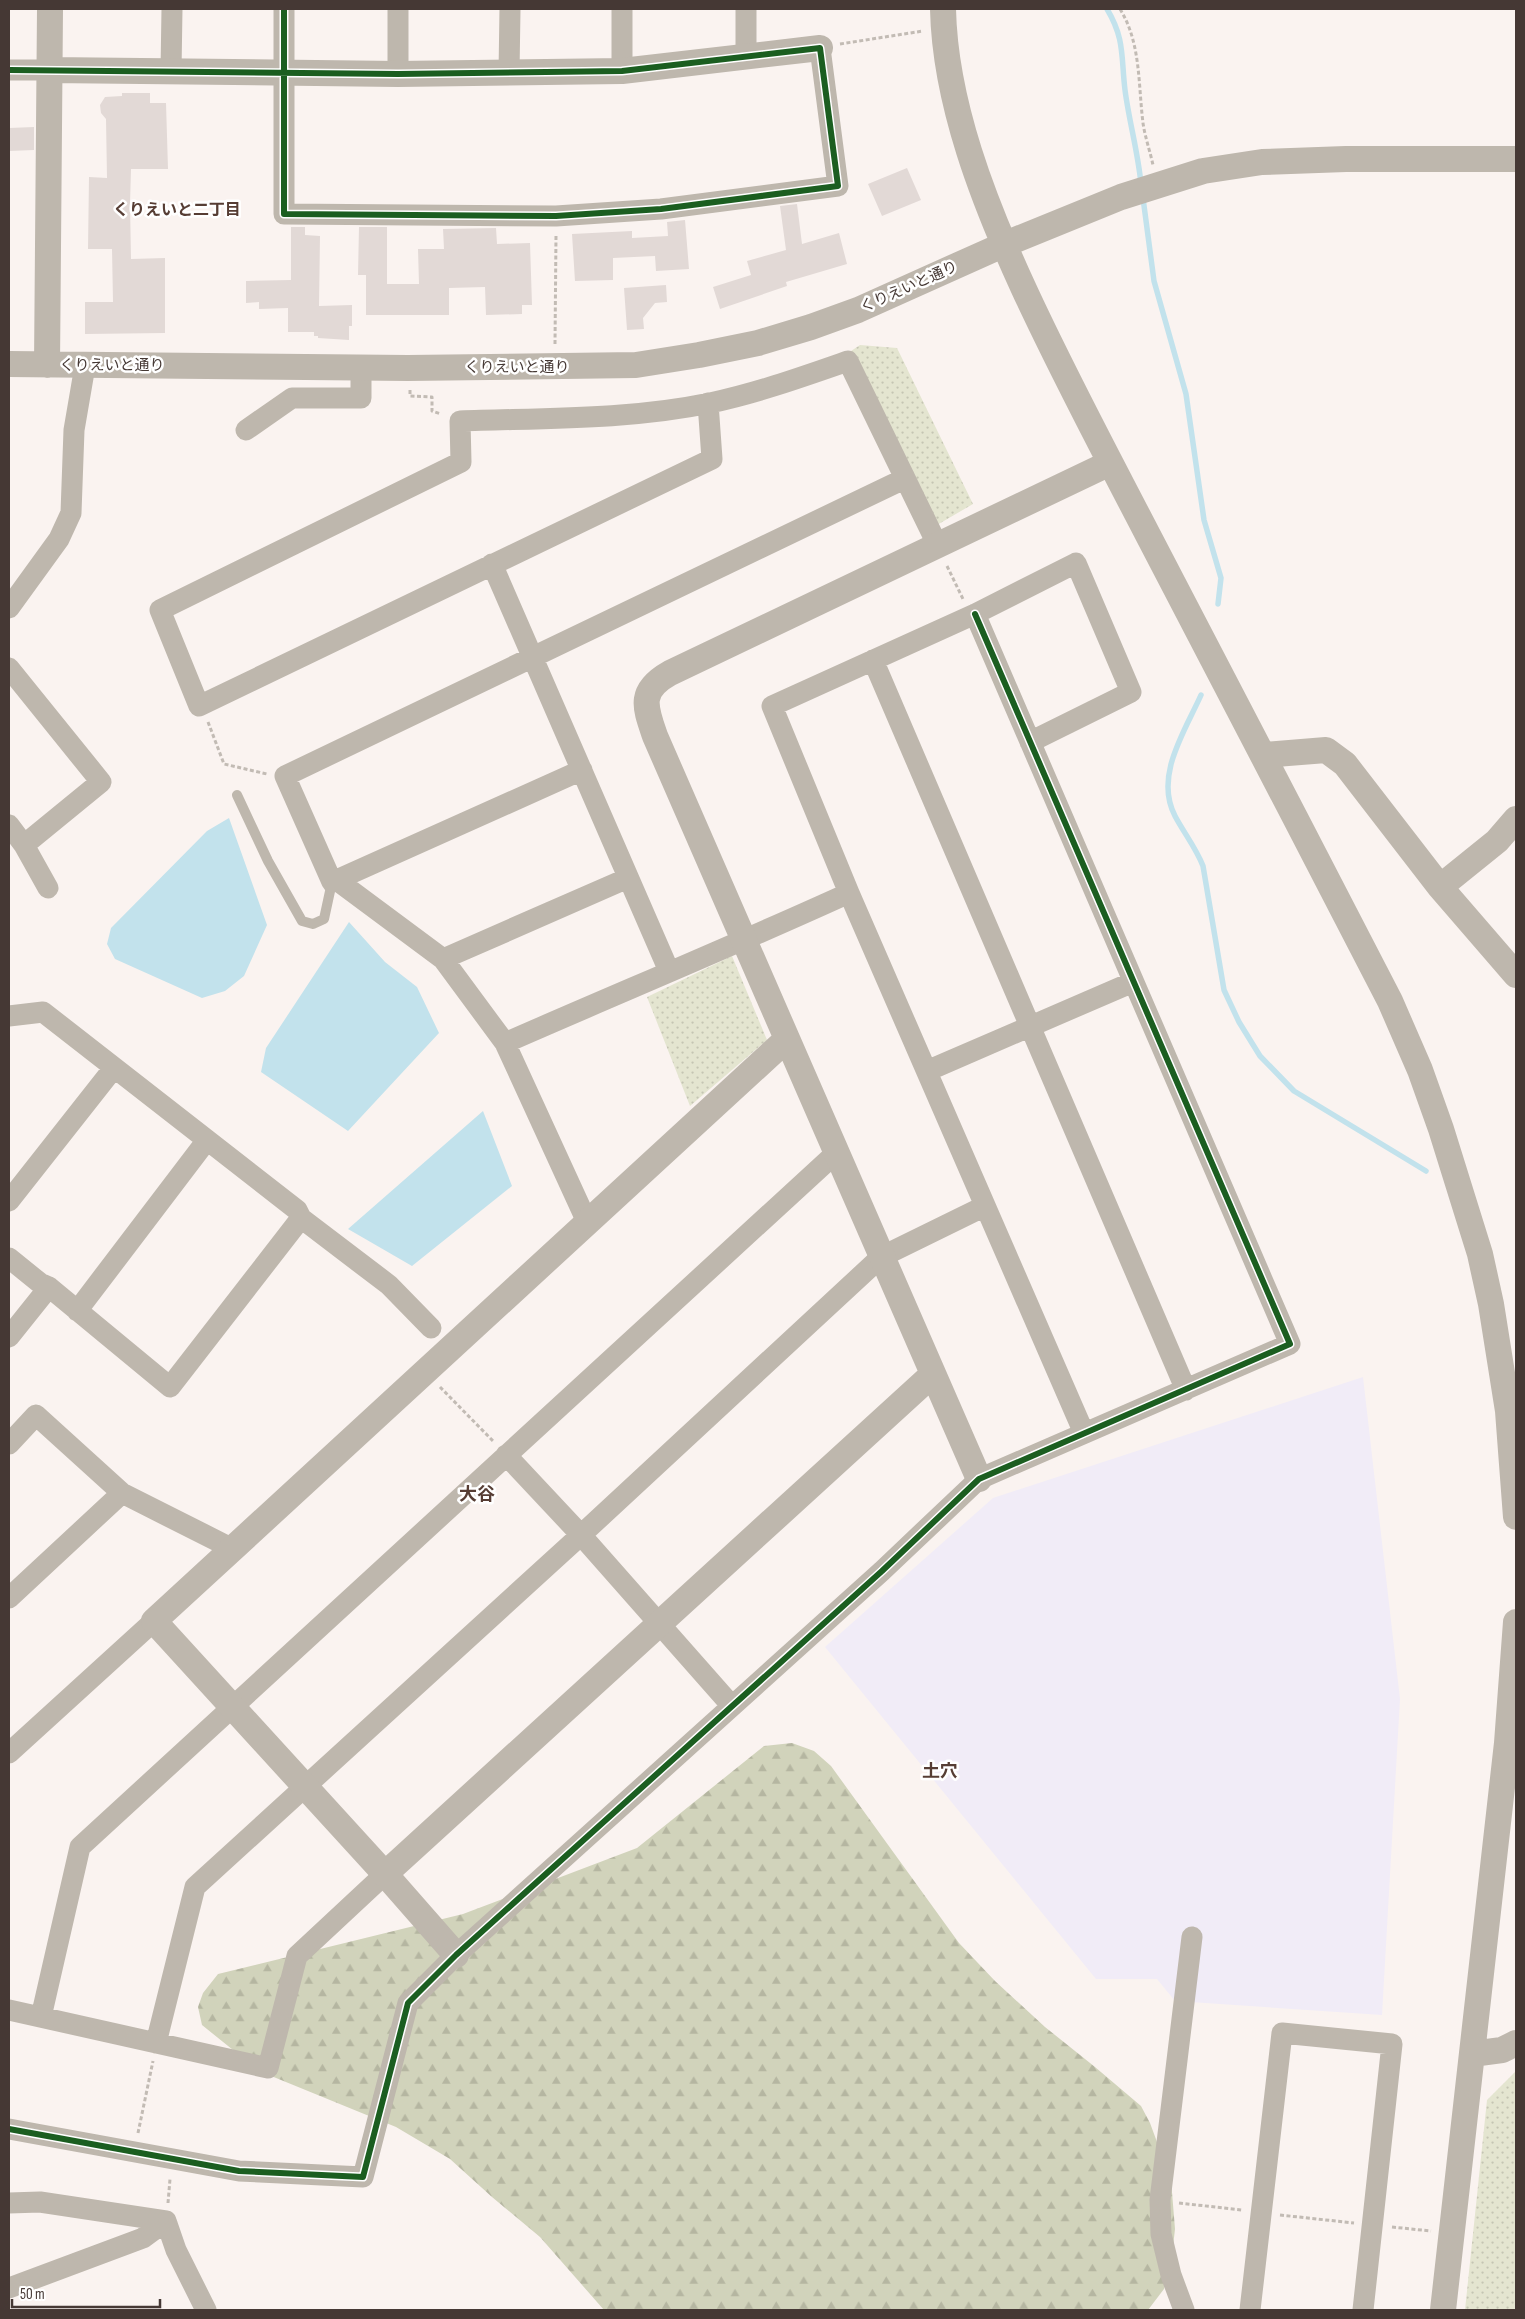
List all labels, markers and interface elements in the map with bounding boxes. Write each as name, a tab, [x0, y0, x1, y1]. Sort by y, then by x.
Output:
district label: くりえいと二丁目	[113, 201, 241, 220]
street label: くりえいと通り	[857, 257, 961, 317]
street label: くりえいと通り	[59, 356, 165, 375]
street label: くりえいと通り	[464, 358, 570, 377]
district label: 大谷	[459, 1484, 495, 1505]
district label: 土穴	[922, 1761, 958, 1782]
scale bar	[12, 2276, 160, 2308]
text: 50 m	[20, 2285, 45, 2304]

